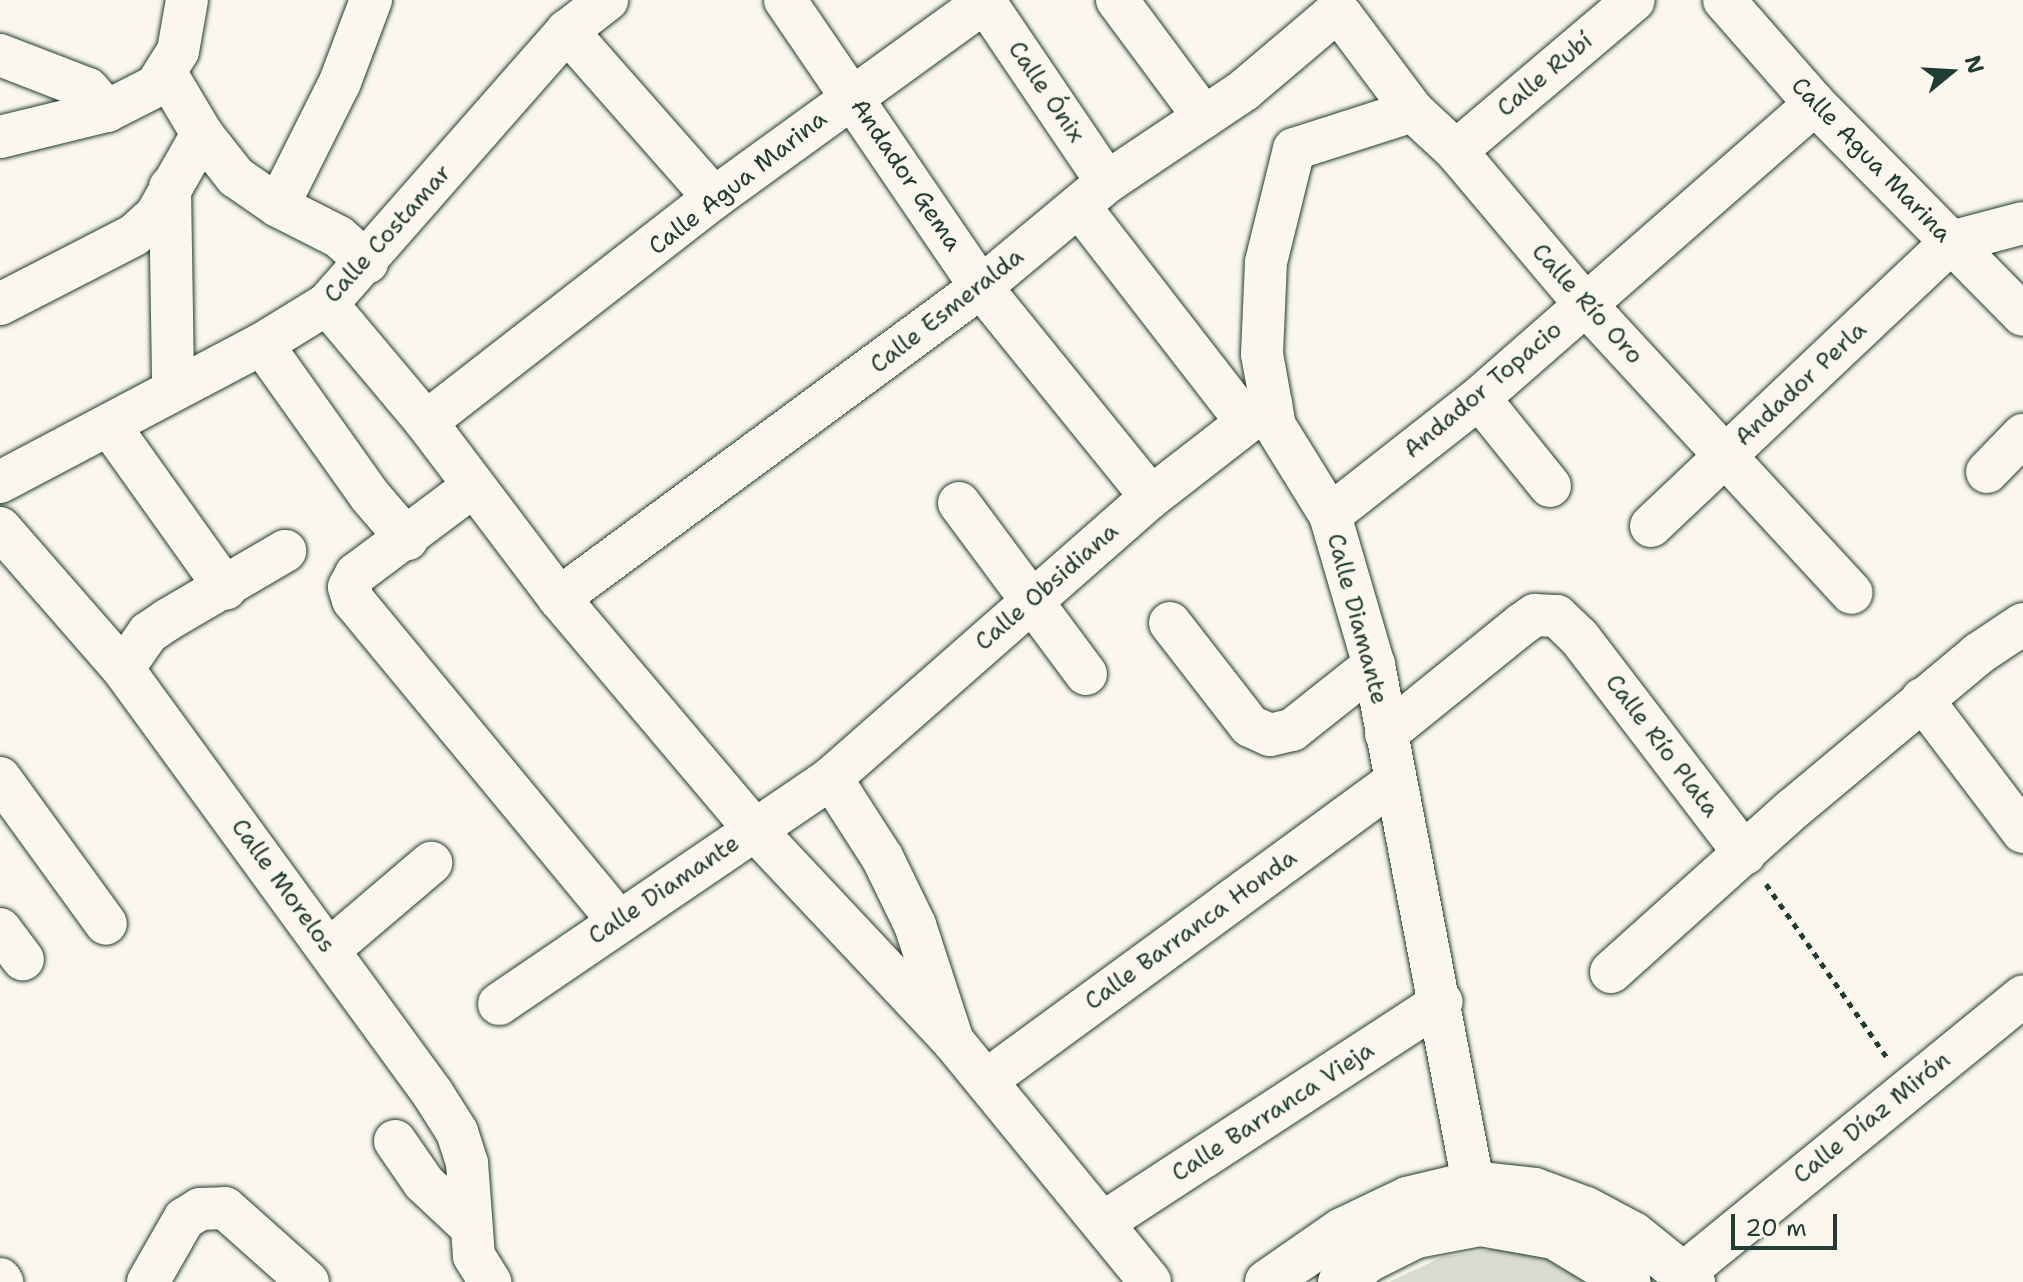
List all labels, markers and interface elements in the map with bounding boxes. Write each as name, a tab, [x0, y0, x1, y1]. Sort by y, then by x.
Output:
street label: Calle Rubí	[1491, 27, 1599, 123]
north arrow	[1911, 32, 1991, 112]
street label: Calle Ónix	[1002, 36, 1090, 148]
text: N	[1958, 52, 1991, 77]
street label: Calle Agua Marina	[1785, 72, 1957, 248]
street label: Andador Gema	[844, 93, 968, 257]
street label: Calle Agua Marina	[643, 105, 833, 261]
street label: Calle Costamar	[318, 159, 458, 309]
street label: Calle Río Oro	[1525, 238, 1649, 370]
street label: Calle Esmeralda	[865, 242, 1029, 380]
street label: Andador Topacio	[1398, 315, 1568, 465]
street label: Andador Perla	[1729, 316, 1873, 452]
street label: Calle Obsidiana	[970, 517, 1124, 657]
street label: Calle Diamante	[1320, 530, 1394, 708]
street label: Calle Río Plata	[1599, 669, 1725, 823]
street label: Calle Morelos	[225, 813, 341, 959]
street label: Calle Diamante	[583, 829, 745, 951]
street label: Calle Barranca Honda	[1079, 843, 1303, 1017]
street label: Calle Barranca Vieja	[1166, 1036, 1380, 1188]
street label: Calle Díaz Mirón	[1788, 1046, 1956, 1190]
scale bar	[1735, 1198, 1841, 1248]
text: 20 m	[1745, 1212, 1807, 1244]

